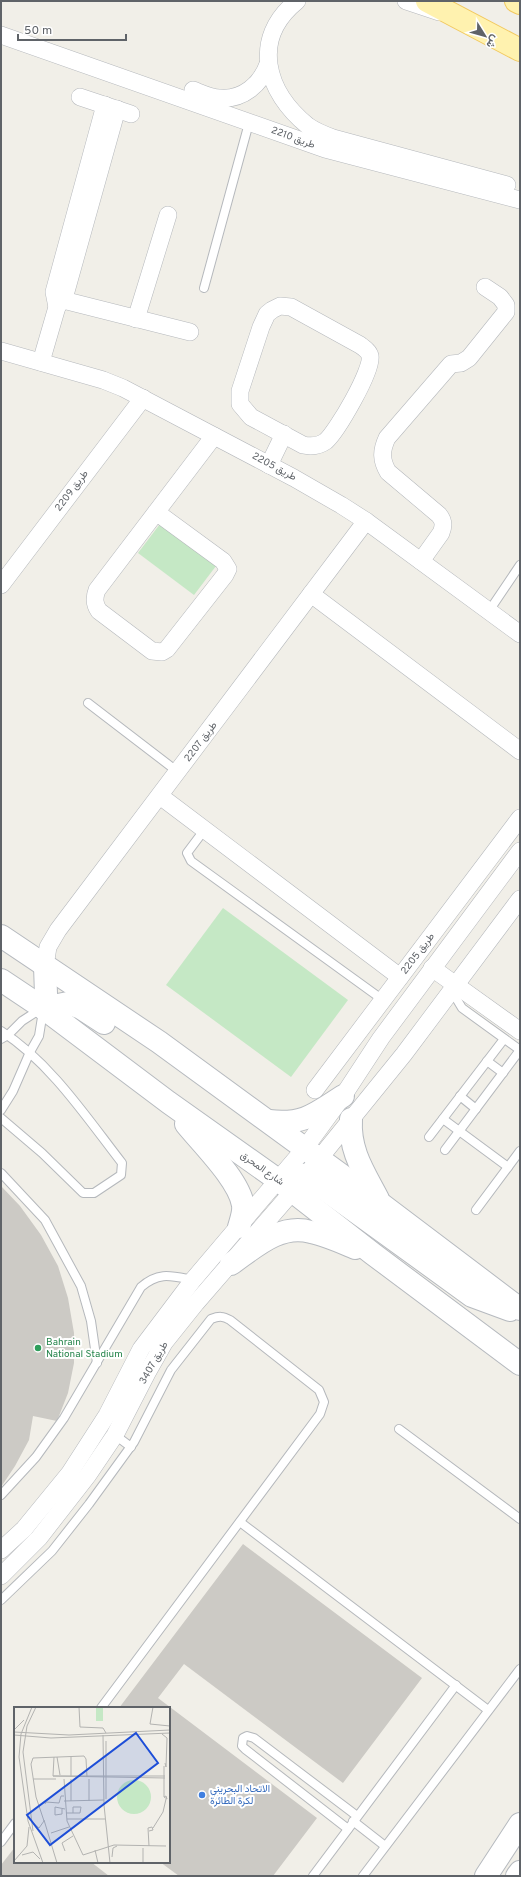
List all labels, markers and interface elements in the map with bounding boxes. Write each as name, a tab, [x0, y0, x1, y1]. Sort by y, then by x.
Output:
scale bar	[18, 16, 126, 42]
north arrow	[465, 16, 505, 56]
text: 50 m	[24, 23, 52, 39]
text: ش	[483, 32, 502, 51]
street label: طريق 2210	[269, 124, 317, 152]
street label: طريق 2205	[250, 450, 299, 484]
street label: طريق 2209	[52, 467, 92, 514]
street label: طريق 2207	[182, 719, 221, 765]
street label: طريق 2205	[398, 930, 438, 977]
street label: شارع المحرق	[237, 1149, 287, 1189]
place label: Bahrain National Stadium	[46, 1336, 123, 1361]
street label: طريق 3407	[137, 1339, 172, 1387]
marker: Bahrain National Stadium	[33, 1343, 43, 1353]
inset map	[14, 1707, 170, 1863]
place label: الاتحاد البحريني لكرة الطائرة	[210, 1783, 270, 1808]
marker: الاتحاد البحريني لكرة الطائرة	[197, 1790, 207, 1800]

